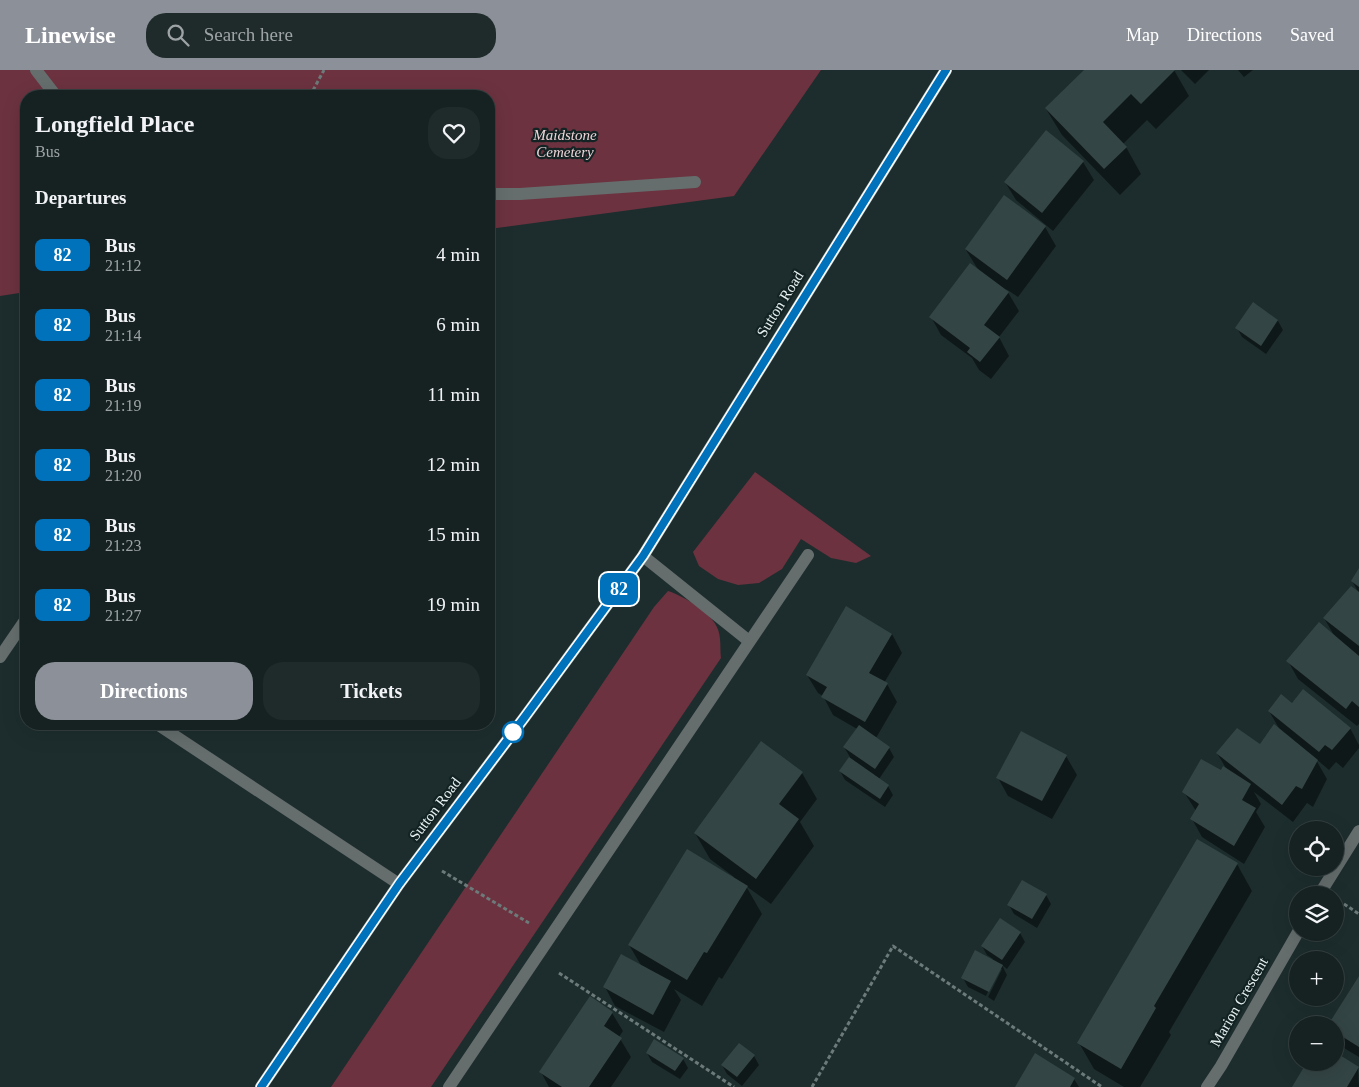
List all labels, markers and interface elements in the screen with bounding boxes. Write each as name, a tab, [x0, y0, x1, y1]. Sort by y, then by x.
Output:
search box	[146, 13, 496, 58]
icon: search	[164, 21, 192, 49]
text: Linewise	[25, 22, 116, 48]
text: Search here	[204, 24, 293, 45]
text: Map	[1126, 25, 1159, 45]
text: Directions	[1187, 25, 1262, 45]
text: Saved	[1290, 25, 1334, 45]
button: heart	[428, 107, 480, 159]
text: Longfield Place	[35, 111, 194, 137]
park label: Maidstone Cemetery	[532, 127, 597, 160]
text: Bus	[35, 143, 60, 160]
text: Departures	[35, 187, 126, 208]
text: Bus	[105, 235, 136, 256]
text: 4 min	[436, 244, 480, 265]
text: 82	[54, 245, 72, 265]
text: 21:12	[105, 257, 141, 274]
street label: Sutton Road	[753, 268, 807, 340]
text: Bus	[105, 305, 136, 326]
text: 6 min	[436, 314, 480, 335]
text: 82	[54, 315, 72, 335]
text: 21:14	[105, 327, 141, 344]
text: Bus	[105, 375, 136, 396]
text: 11 min	[427, 384, 480, 405]
text: 82	[54, 385, 72, 405]
text: 21:19	[105, 397, 141, 414]
text: Bus	[105, 445, 136, 466]
text: 12 min	[427, 454, 480, 475]
text: 82	[54, 455, 72, 475]
text: 21:20	[105, 467, 141, 484]
text: Bus	[105, 515, 136, 536]
text: 15 min	[427, 524, 480, 545]
text: 82	[54, 525, 72, 545]
text: 21:23	[105, 537, 141, 554]
line badge: 82	[596, 573, 642, 605]
text: 82	[610, 579, 628, 599]
text: Bus	[105, 585, 136, 606]
text: 19 min	[427, 594, 480, 615]
text: 82	[54, 595, 72, 615]
text: 21:27	[105, 607, 141, 624]
button: Directions	[35, 662, 253, 720]
button: Tickets	[263, 662, 480, 720]
unlabelled marker	[502, 721, 524, 743]
street label: Sutton Road	[406, 774, 464, 844]
map controls	[1289, 821, 1344, 1071]
button: locate	[1289, 821, 1344, 876]
button: layers	[1289, 886, 1344, 941]
button: +	[1289, 951, 1344, 1006]
street label: Marion Crescent	[1207, 954, 1271, 1049]
button: −	[1289, 1016, 1344, 1071]

